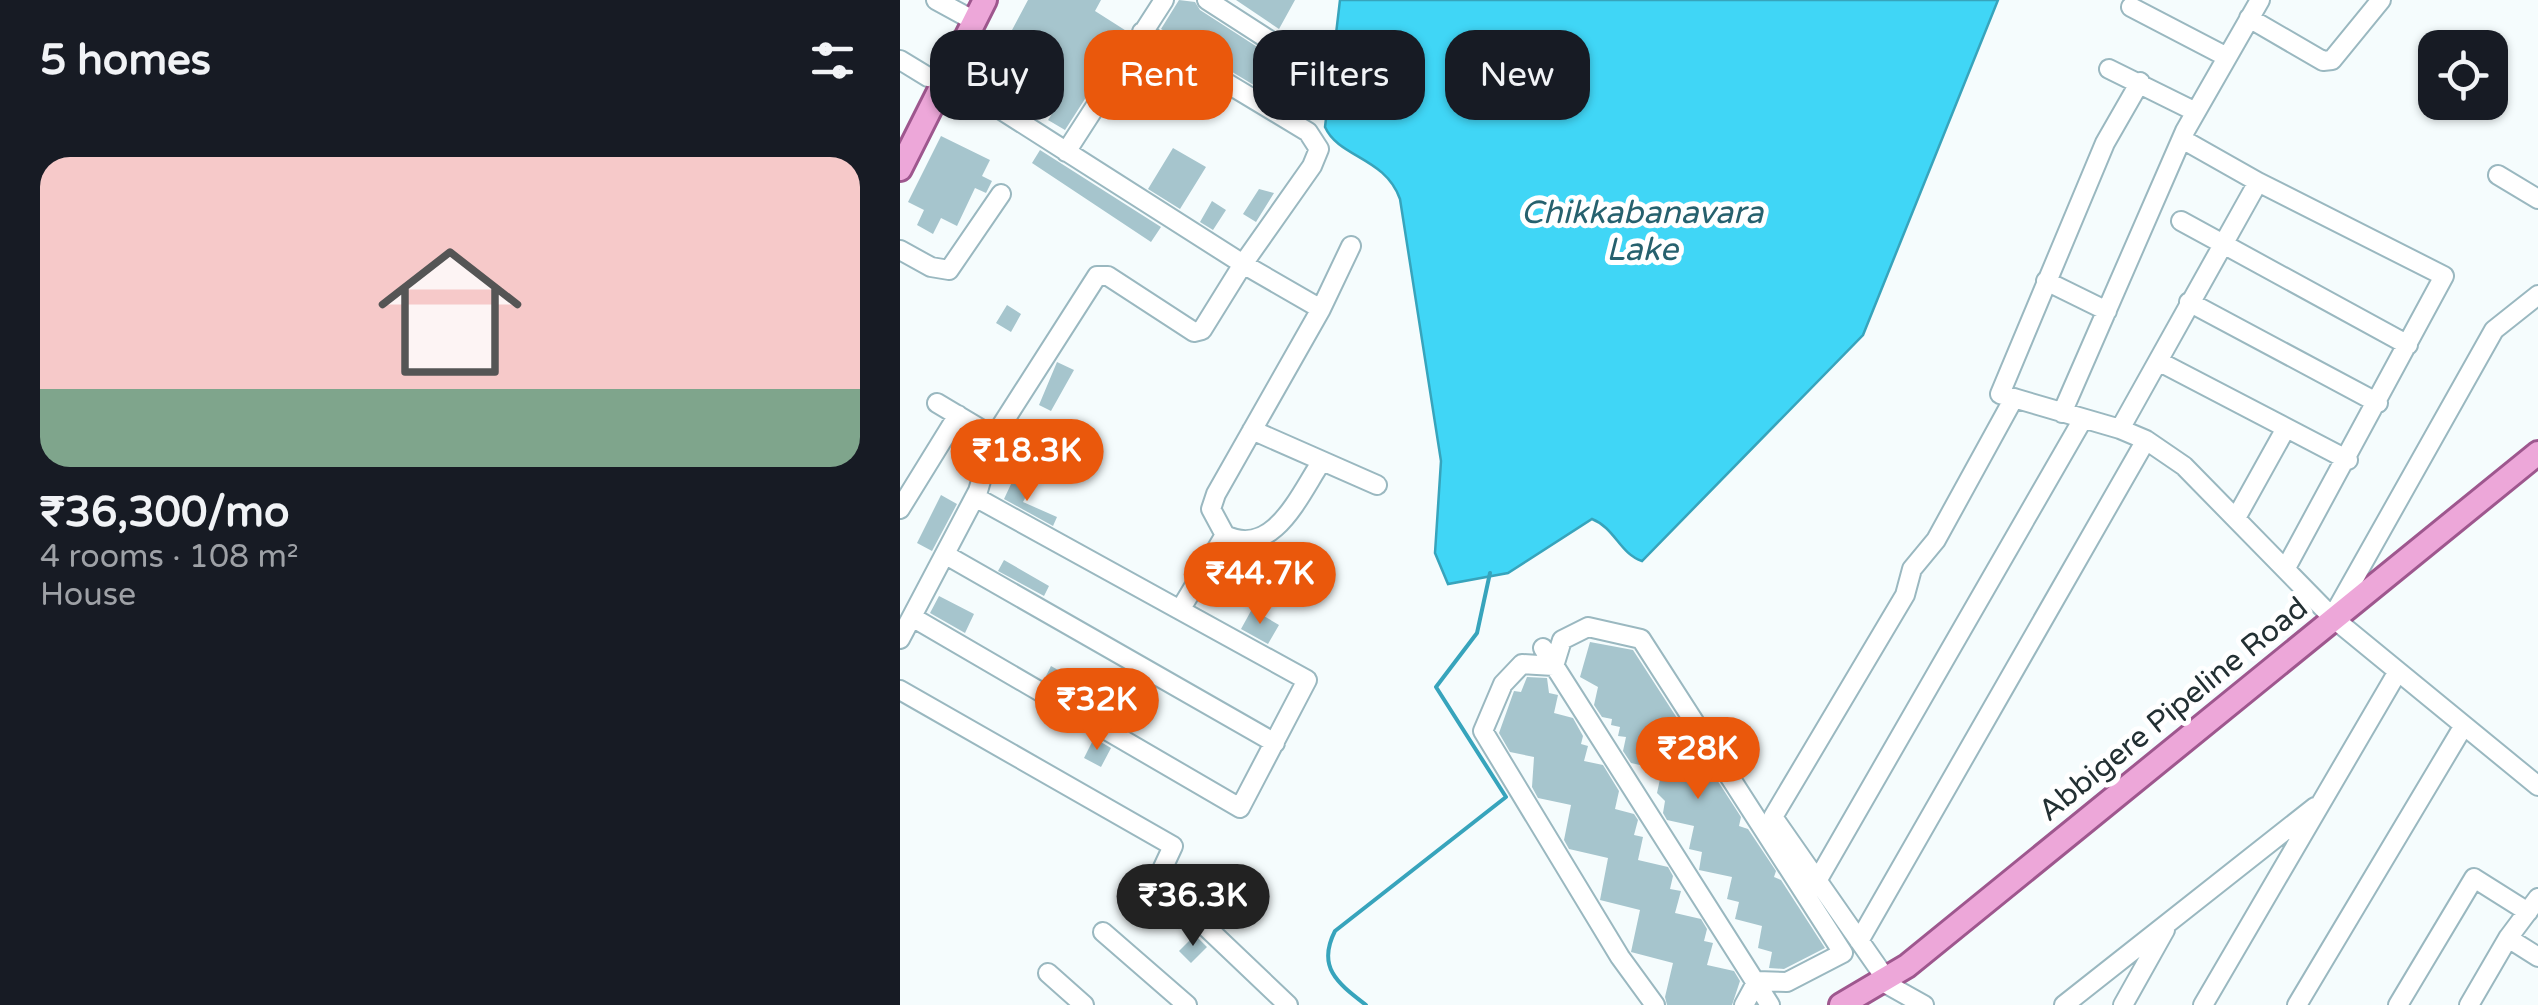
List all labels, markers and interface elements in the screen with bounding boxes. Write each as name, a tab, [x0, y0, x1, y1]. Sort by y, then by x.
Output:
chip: Buy	[930, 30, 1064, 120]
chip: Rent	[1084, 30, 1233, 120]
chip: Filters	[1253, 30, 1425, 120]
chip: New	[1445, 30, 1590, 120]
map controls	[2418, 30, 2508, 120]
button: locate	[2418, 30, 2508, 120]
icon: filters	[805, 33, 860, 88]
text: 5 homes	[40, 35, 211, 86]
water label: Chikkabanavara Lake	[1521, 194, 1764, 269]
icon: home	[360, 222, 540, 402]
pin: ₹18.3K	[946, 419, 1108, 504]
text: ₹18.3K	[973, 432, 1081, 470]
text: ₹36,300/mo	[40, 487, 289, 538]
text: 4 rooms · 108 m²	[40, 538, 299, 576]
pin: ₹44.7K	[1179, 542, 1341, 627]
text: ₹44.7K	[1206, 555, 1314, 593]
text: House	[40, 576, 136, 614]
street label: Abbigere Pipeline Road	[2031, 589, 2315, 829]
pin: ₹32K	[1038, 668, 1156, 753]
text: ₹32K	[1057, 681, 1137, 719]
pin: ₹28K	[1639, 717, 1757, 802]
text: ₹28K	[1658, 730, 1738, 768]
pin: ₹36.3K	[1112, 864, 1274, 949]
text: ₹36.3K	[1139, 877, 1247, 915]

